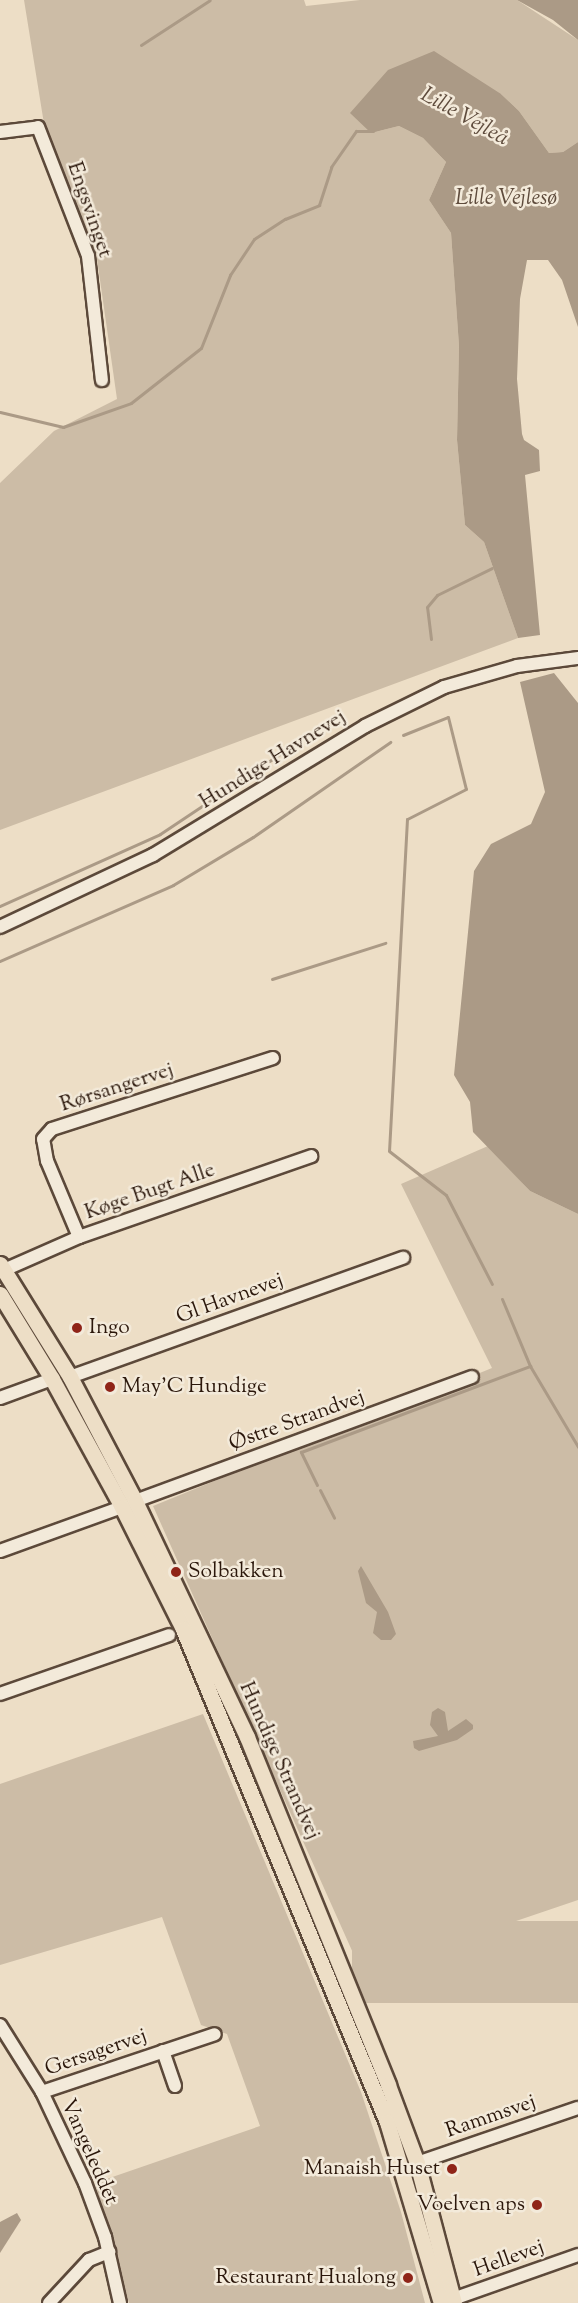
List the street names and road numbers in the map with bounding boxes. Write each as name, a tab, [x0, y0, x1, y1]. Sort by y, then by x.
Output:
street label: Engsvinget	[61, 159, 117, 261]
street label: Hundige Havnevej	[195, 705, 351, 815]
street label: Rørsangervej	[57, 1058, 177, 1118]
street label: Køge Bugt Alle	[82, 1158, 218, 1226]
street label: Gl Havnevej	[173, 1268, 287, 1330]
street label: Østre Strandvej	[226, 1385, 368, 1457]
street label: Hundige Strandvej	[233, 1678, 325, 1844]
street label: Gersagervej	[42, 2024, 150, 2082]
street label: Rammsvej	[443, 2090, 539, 2144]
street label: Vangeleddet	[55, 2095, 123, 2209]
street label: Hellevej	[470, 2235, 548, 2283]

